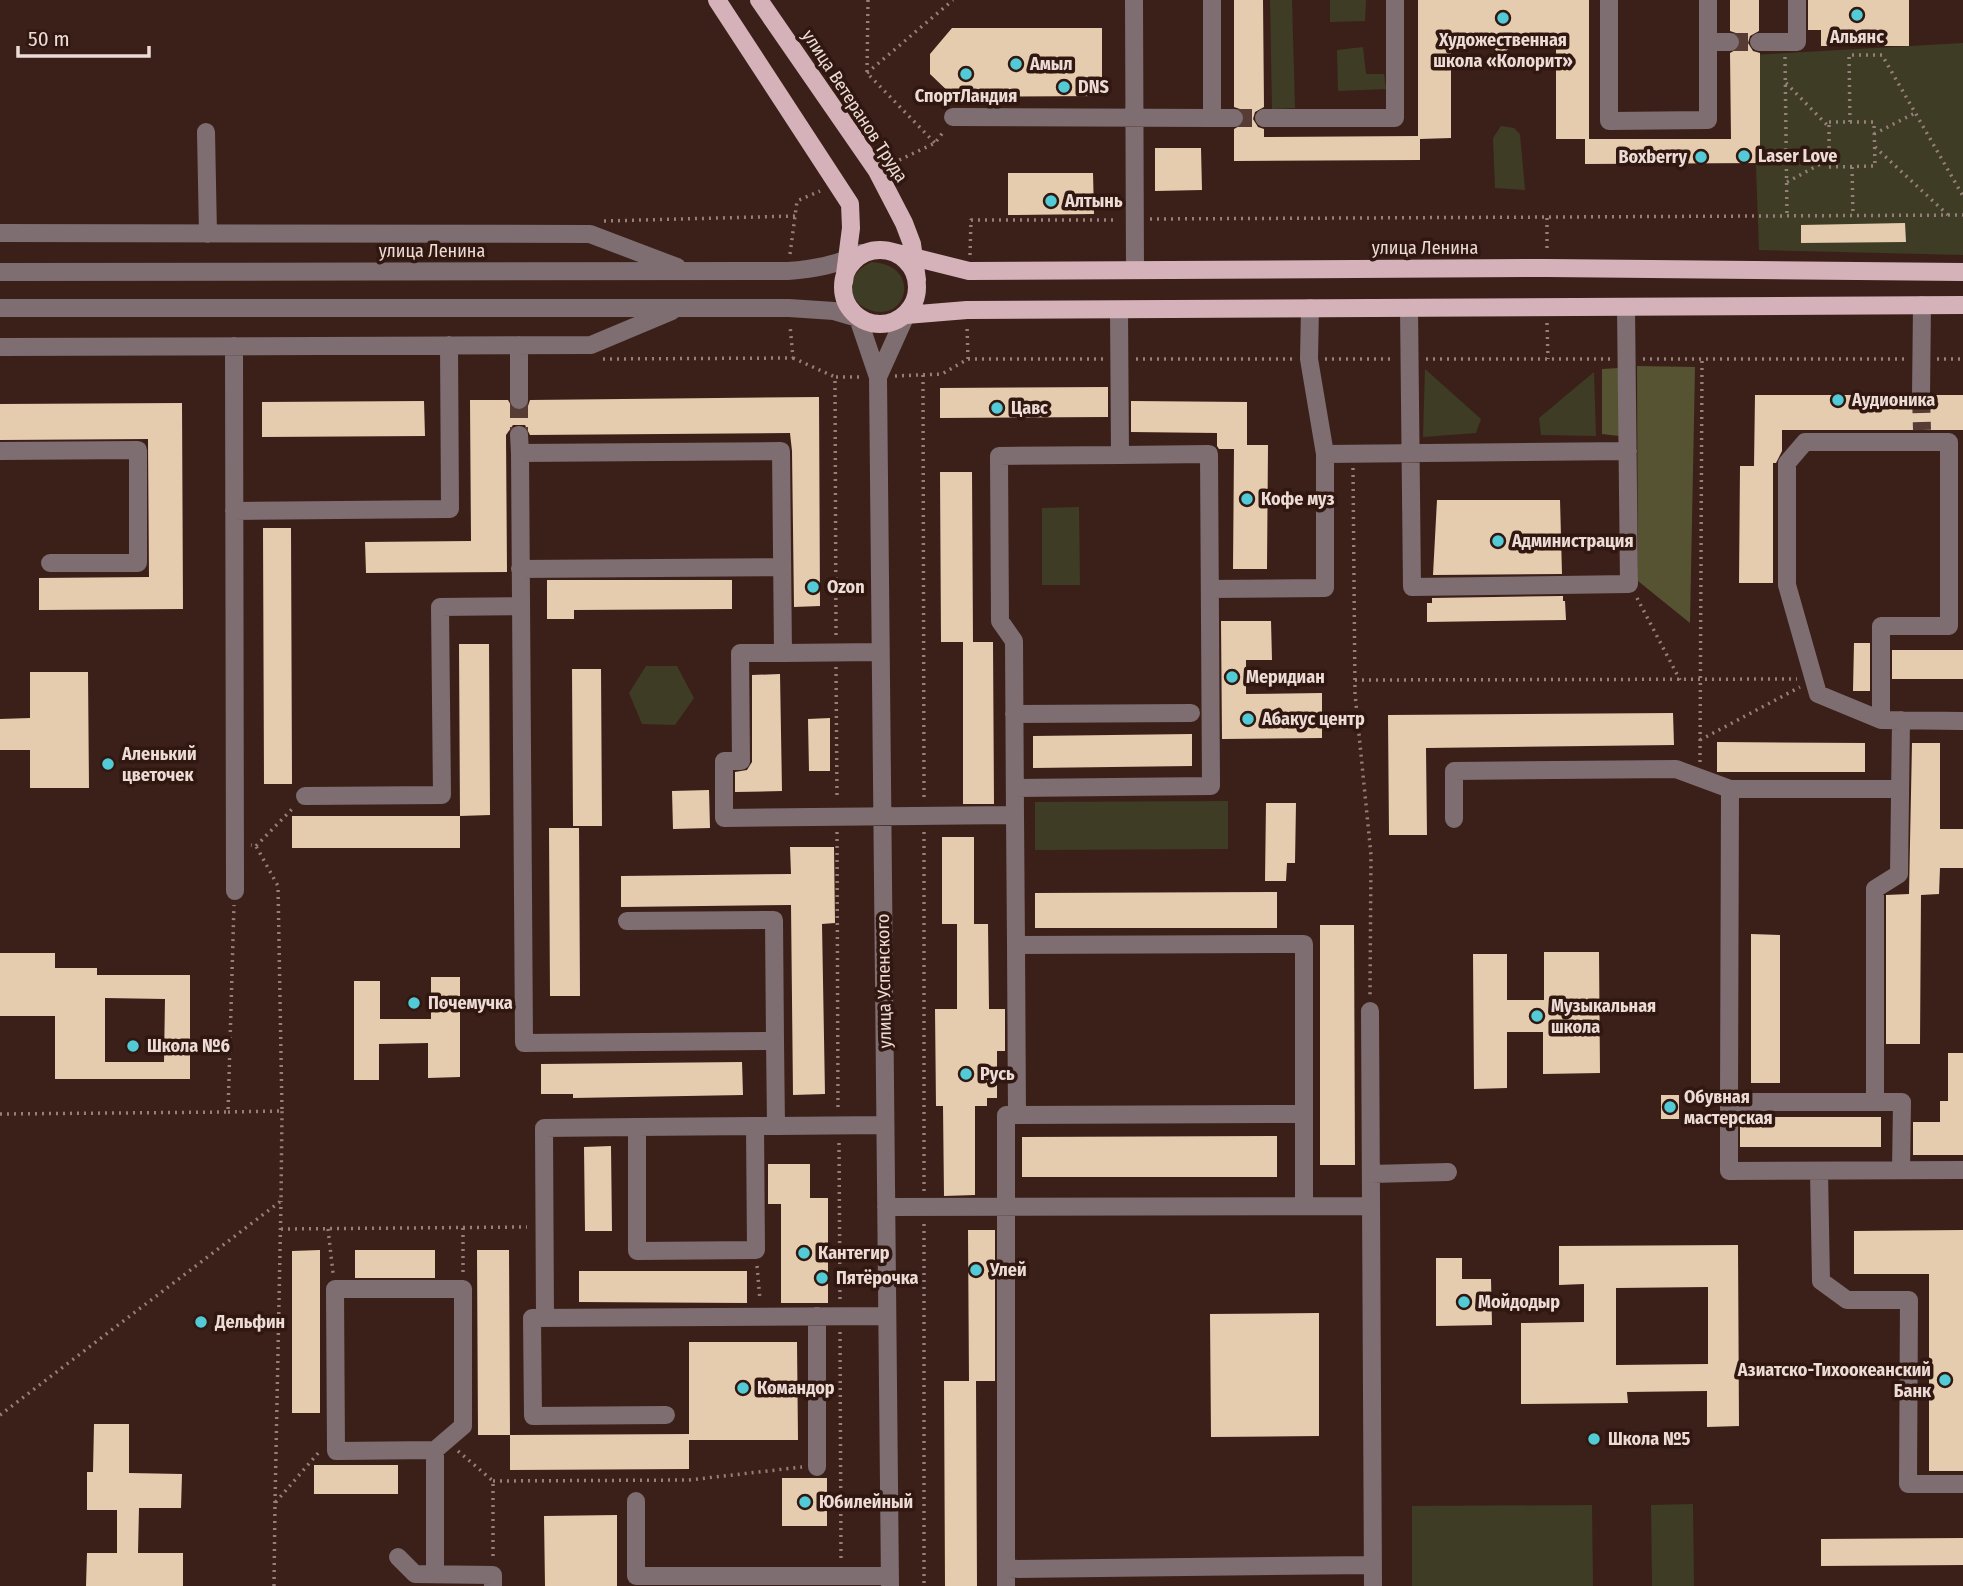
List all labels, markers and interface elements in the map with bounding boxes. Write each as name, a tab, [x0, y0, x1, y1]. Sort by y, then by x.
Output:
marker: Альянс	[1849, 7, 1865, 23]
marker: Художественная школа «Колорит»	[1495, 10, 1511, 26]
scale bar	[18, 14, 149, 58]
text: 50 m	[28, 26, 70, 52]
street label: улица Ветеранов Труда	[797, 26, 913, 187]
place label: Альянс	[1829, 26, 1884, 48]
place label: Художественная школа «Колорит»	[1433, 29, 1573, 72]
place label: Амыл	[1029, 53, 1073, 75]
marker: Амыл	[1008, 56, 1024, 72]
marker: СпортЛандия	[958, 66, 974, 82]
place label: DNS	[1078, 76, 1109, 98]
marker: DNS	[1056, 79, 1072, 95]
place label: СпортЛандия	[915, 85, 1017, 107]
place label: Laser Love	[1758, 145, 1837, 167]
place label: Boxberry	[1618, 146, 1687, 168]
marker: Laser Love	[1736, 148, 1752, 164]
marker: Boxberry	[1693, 149, 1709, 165]
place label: Алтынь	[1064, 190, 1123, 212]
marker: Алтынь	[1043, 193, 1059, 209]
street label: улица Ленина	[1372, 237, 1478, 259]
street label: улица Ленина	[379, 240, 485, 262]
place label: Аудионика	[1851, 389, 1935, 411]
marker: Аудионика	[1830, 392, 1846, 408]
place label: Цавс	[1011, 397, 1048, 419]
marker: Цавс	[989, 400, 1005, 416]
place label: Кофе муз	[1261, 488, 1335, 510]
marker: Кофе муз	[1239, 491, 1255, 507]
place label: Администрация	[1511, 530, 1634, 552]
marker: Администрация	[1490, 533, 1506, 549]
place label: Ozon	[827, 576, 865, 598]
marker: Ozon	[805, 579, 821, 595]
place label: Меридиан	[1246, 666, 1325, 688]
marker: Меридиан	[1224, 669, 1240, 685]
place label: Абакус центр	[1261, 708, 1365, 730]
marker: Абакус центр	[1240, 711, 1256, 727]
place label: Аленький цветочек	[121, 743, 197, 786]
marker: Аленький цветочек	[100, 756, 116, 772]
street label: улица Успенского	[872, 914, 896, 1048]
place label: Почемучка	[428, 992, 513, 1014]
marker: Почемучка	[406, 995, 422, 1011]
place label: Музыкальная школа	[1551, 995, 1656, 1038]
marker: Музыкальная школа	[1529, 1008, 1545, 1024]
place label: Школа №6	[147, 1035, 230, 1057]
marker: Школа №6	[125, 1038, 141, 1054]
place label: Русь	[980, 1063, 1015, 1085]
marker: Русь	[958, 1066, 974, 1082]
place label: Обувная мастерская	[1684, 1086, 1773, 1129]
marker: Обувная мастерская	[1662, 1099, 1678, 1115]
place label: Кантегир	[818, 1242, 890, 1264]
marker: Кантегир	[796, 1245, 812, 1261]
place label: Улей	[989, 1259, 1027, 1281]
marker: Улей	[968, 1262, 984, 1278]
place label: Пятёрочка	[836, 1267, 918, 1289]
marker: Пятёрочка	[814, 1270, 830, 1286]
place label: Мойдодыр	[1478, 1291, 1560, 1313]
marker: Мойдодыр	[1456, 1294, 1472, 1310]
place label: Дельфин	[214, 1311, 285, 1333]
marker: Дельфин	[193, 1314, 209, 1330]
place label: Азиатско-Тихоокеанский Банк	[1737, 1359, 1932, 1402]
marker: Азиатско-Тихоокеанский Банк	[1937, 1372, 1953, 1388]
place label: Командор	[757, 1377, 835, 1399]
marker: Командор	[735, 1380, 751, 1396]
place label: Школа №5	[1608, 1428, 1690, 1450]
marker: Школа №5	[1586, 1431, 1602, 1447]
place label: Юбилейный	[819, 1491, 913, 1513]
marker: Юбилейный	[797, 1494, 813, 1510]

